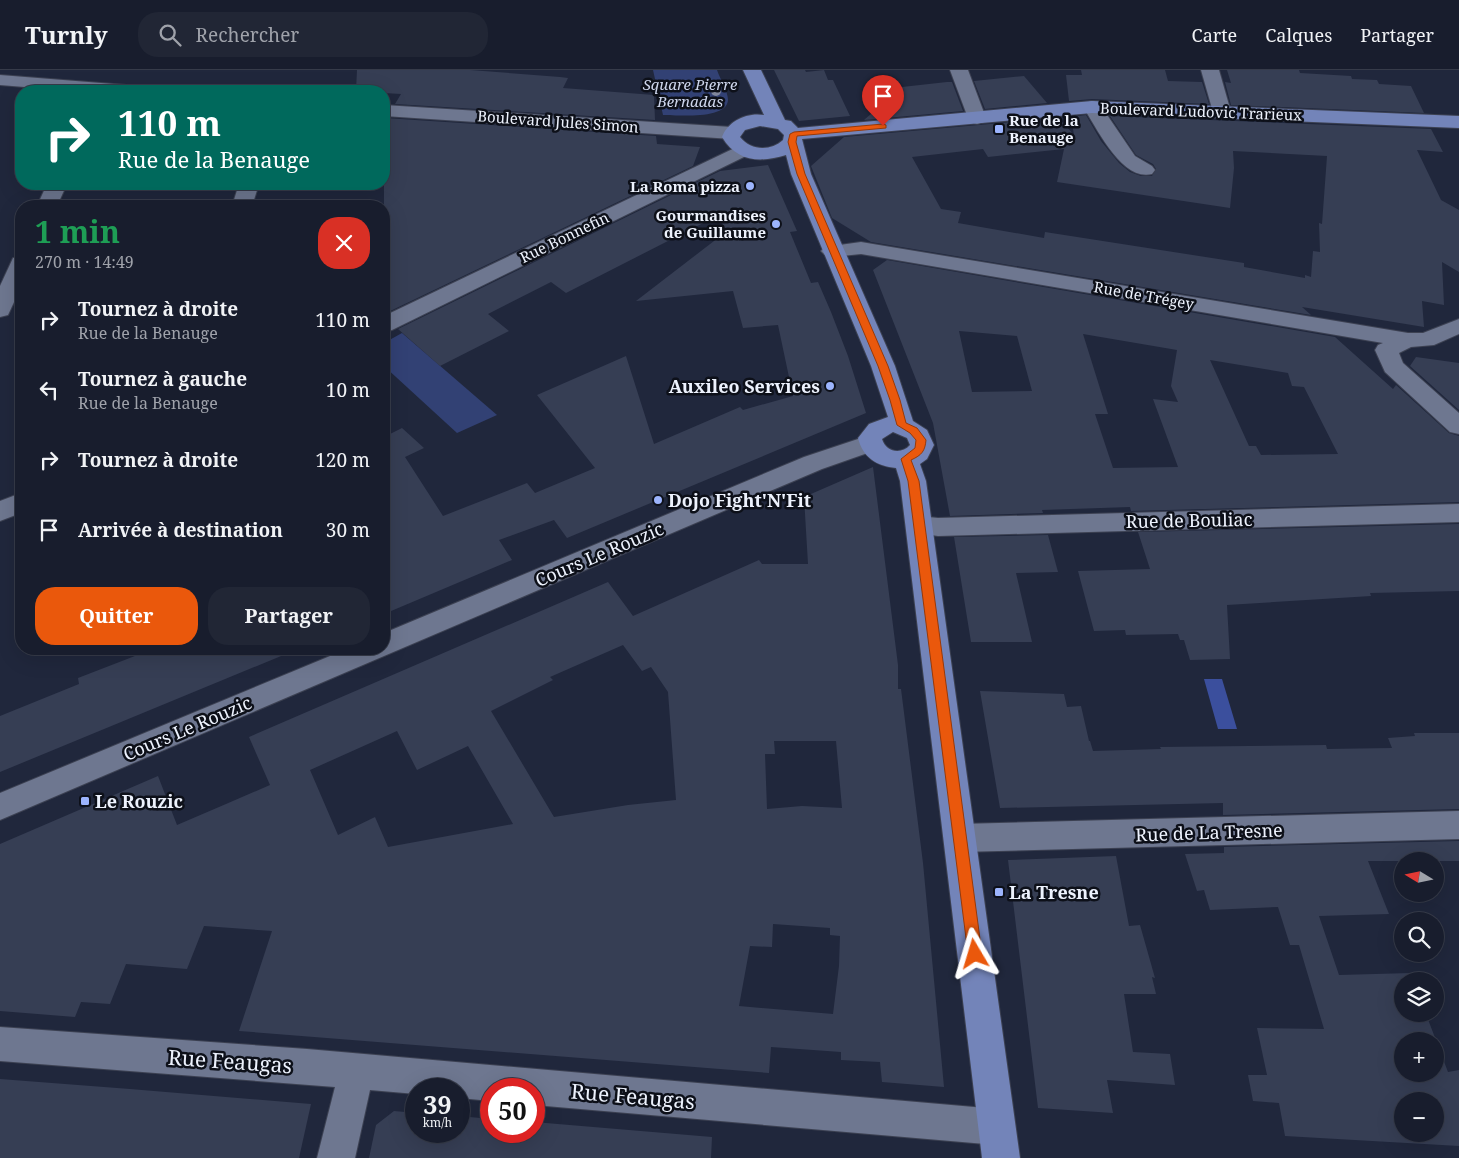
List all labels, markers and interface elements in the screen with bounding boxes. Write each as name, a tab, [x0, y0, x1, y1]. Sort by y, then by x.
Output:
search box	[138, 12, 488, 57]
text: Turnly	[25, 18, 108, 51]
icon: search	[156, 21, 184, 49]
text: Rechercher	[196, 22, 299, 48]
text: Carte	[1192, 23, 1237, 47]
text: Calques	[1265, 23, 1332, 47]
text: Partager	[1360, 23, 1434, 47]
park label: Square Pierre Bernadas	[643, 74, 738, 111]
pin	[862, 75, 904, 126]
icon: arrive	[869, 82, 897, 110]
street label: Boulevard Ludovic Trarieux	[1100, 97, 1303, 125]
text: 110 m	[118, 99, 221, 146]
icon: right	[35, 105, 100, 170]
street label: Boulevard Jules Simon	[477, 105, 640, 137]
place label: Rue de la Benauge	[1009, 110, 1079, 147]
marker: Rue de la Benauge	[993, 123, 1005, 135]
text: Rue de la Benauge	[118, 144, 310, 174]
place label: La Roma pizza	[630, 176, 740, 196]
marker: La Roma pizza	[744, 180, 756, 192]
place label: Gourmandises de Guillaume	[656, 205, 766, 242]
street label: Rue Bonnefin	[516, 207, 612, 267]
text: 1 min	[35, 211, 120, 252]
button: close	[318, 217, 370, 269]
marker: Gourmandises de Guillaume	[770, 218, 782, 230]
text: 270 m · 14:49	[35, 251, 134, 273]
street label: Rue de Trégey	[1092, 276, 1196, 314]
text: Tournez à droite	[78, 296, 238, 322]
icon: right	[35, 306, 63, 334]
text: 110 m	[315, 307, 370, 333]
text: Rue de la Benauge	[78, 322, 218, 344]
text: Tournez à gauche	[78, 366, 247, 392]
place label: Auxileo Services	[669, 374, 820, 398]
icon: left	[35, 376, 63, 404]
text: 10 m	[326, 377, 370, 403]
marker: Auxileo Services	[824, 380, 836, 392]
text: Rue de la Benauge	[78, 392, 218, 414]
icon: right	[35, 446, 63, 474]
text: Tournez à droite	[78, 447, 238, 473]
text: 120 m	[315, 447, 370, 473]
place label: Dojo Fight'N'Fit	[668, 488, 811, 512]
marker: Dojo Fight'N'Fit	[652, 494, 664, 506]
street label: Rue de Bouliac	[1125, 507, 1253, 533]
icon: arrive	[35, 516, 63, 544]
street label: Cours Le Rouzic	[531, 516, 667, 592]
text: Arrivée à destination	[78, 517, 283, 543]
text: 30 m	[326, 517, 370, 543]
button: Quitter	[35, 587, 198, 645]
button: Partager	[208, 587, 370, 645]
street label: Cours Le Rouzic	[119, 690, 255, 766]
place label: Le Rouzic	[95, 789, 183, 813]
marker: Le Rouzic	[79, 795, 91, 807]
street label: Rue de La Tresne	[1135, 817, 1283, 847]
north arrow	[1394, 852, 1444, 902]
map controls	[1394, 852, 1444, 1142]
place label: La Tresne	[1009, 880, 1099, 904]
marker: La Tresne	[993, 886, 1005, 898]
button: search	[1394, 912, 1444, 962]
position arrow	[948, 927, 1000, 979]
button: layers	[1394, 972, 1444, 1022]
button: +	[1394, 1032, 1444, 1082]
street label: Rue Feaugas	[167, 1043, 293, 1079]
street label: Rue Feaugas	[570, 1077, 696, 1115]
speed limit sign: 50	[480, 1078, 545, 1143]
text: 39	[423, 1087, 452, 1121]
button: −	[1394, 1092, 1444, 1142]
text: km/h	[423, 1114, 452, 1131]

